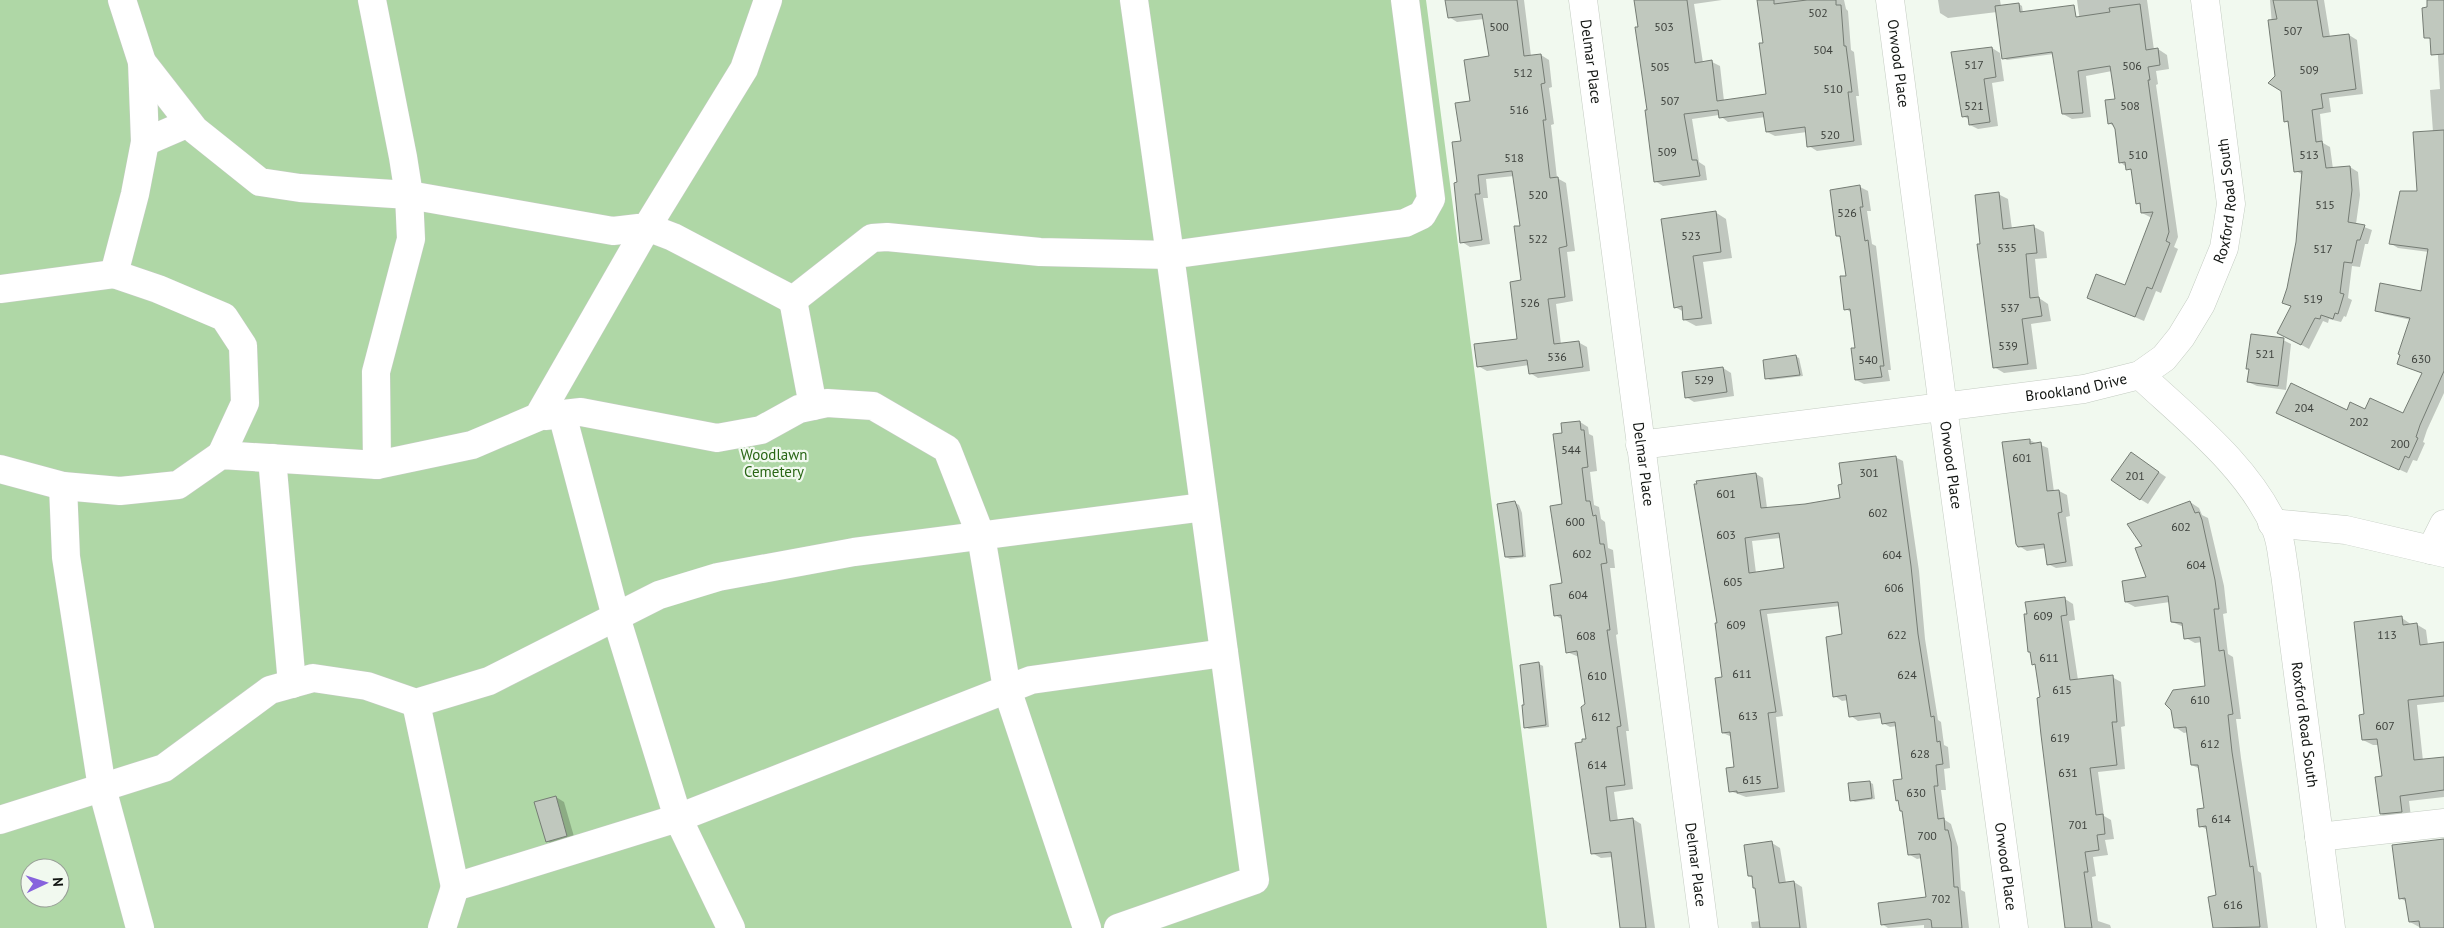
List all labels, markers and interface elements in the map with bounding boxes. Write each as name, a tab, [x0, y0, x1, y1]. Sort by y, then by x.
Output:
house number: 502	[1808, 5, 1828, 20]
street label: Delmar Place	[1577, 18, 1606, 105]
street label: Orwood Place	[1884, 18, 1914, 109]
house number: 500	[1489, 19, 1509, 34]
house number: 503	[1654, 19, 1674, 34]
house number: 507	[2283, 23, 2303, 38]
house number: 504	[1813, 42, 1833, 57]
house number: 517	[1964, 57, 1984, 72]
house number: 506	[2122, 58, 2142, 73]
house number: 505	[1650, 59, 1670, 74]
house number: 509	[2299, 62, 2319, 77]
house number: 512	[1513, 65, 1533, 80]
house number: 510	[1823, 81, 1843, 96]
house number: 507	[1660, 93, 1680, 108]
house number: 521	[1964, 98, 1984, 113]
house number: 508	[2120, 98, 2140, 113]
house number: 516	[1509, 102, 1529, 117]
house number: 520	[1820, 127, 1840, 142]
street label: Roxford Road South	[2209, 137, 2240, 266]
house number: 509	[1657, 144, 1677, 159]
house number: 510	[2128, 147, 2148, 162]
house number: 513	[2299, 147, 2319, 162]
house number: 518	[1504, 150, 1524, 165]
house number: 520	[1528, 187, 1548, 202]
house number: 515	[2315, 197, 2335, 212]
house number: 526	[1837, 205, 1857, 220]
house number: 523	[1681, 228, 1701, 243]
house number: 522	[1528, 231, 1548, 246]
house number: 535	[1997, 240, 2017, 255]
house number: 517	[2313, 241, 2333, 256]
house number: 519	[2303, 291, 2323, 306]
house number: 526	[1520, 295, 1540, 310]
house number: 537	[2000, 300, 2020, 315]
house number: 539	[1998, 338, 2018, 353]
house number: 521	[2255, 346, 2275, 361]
house number: 536	[1547, 349, 1567, 364]
house number: 630	[2411, 351, 2431, 366]
house number: 540	[1858, 352, 1878, 367]
street label: Brookland Drive	[2024, 369, 2129, 405]
house number: 529	[1694, 372, 1714, 387]
house number: 204	[2294, 400, 2314, 415]
house number: 202	[2349, 414, 2369, 429]
street label: Orwood Place	[1936, 420, 1967, 510]
street label: Delmar Place	[1629, 421, 1659, 507]
house number: 200	[2390, 436, 2410, 451]
house number: 544	[1561, 442, 1581, 457]
park label: Woodlawn Cemetery	[741, 445, 808, 481]
house number: 601	[2012, 450, 2032, 465]
house number: 301	[1859, 465, 1879, 480]
house number: 201	[2125, 468, 2145, 483]
house number: 601	[1716, 486, 1736, 501]
house number: 602	[1868, 505, 1888, 520]
house number: 600	[1565, 514, 1585, 529]
house number: 602	[2171, 519, 2191, 534]
house number: 603	[1716, 527, 1736, 542]
house number: 602	[1572, 546, 1592, 561]
house number: 604	[1882, 547, 1902, 562]
house number: 604	[2186, 557, 2206, 572]
house number: 605	[1723, 574, 1743, 589]
house number: 606	[1884, 580, 1904, 595]
house number: 604	[1568, 587, 1588, 602]
house number: 609	[2033, 608, 2053, 623]
house number: 609	[1726, 617, 1746, 632]
house number: 622	[1887, 627, 1907, 642]
house number: 113	[2377, 627, 2397, 642]
house number: 608	[1576, 628, 1596, 643]
house number: 611	[2039, 650, 2059, 665]
street label: Roxford Road South	[2287, 661, 2323, 789]
house number: 611	[1732, 666, 1752, 681]
house number: 624	[1897, 667, 1917, 682]
house number: 610	[1587, 668, 1607, 683]
house number: 615	[2052, 682, 2072, 697]
house number: 610	[2190, 692, 2210, 707]
house number: 613	[1738, 708, 1758, 723]
house number: 612	[1591, 709, 1611, 724]
house number: 607	[2375, 718, 2395, 733]
house number: 619	[2050, 730, 2070, 745]
house number: 612	[2200, 736, 2220, 751]
house number: 628	[1910, 746, 1930, 761]
house number: 614	[1587, 757, 1607, 772]
house number: 631	[2058, 765, 2078, 780]
house number: 615	[1742, 772, 1762, 787]
house number: 630	[1906, 785, 1926, 800]
house number: 614	[2211, 811, 2231, 826]
house number: 701	[2068, 817, 2088, 832]
street label: Delmar Place	[1681, 821, 1711, 908]
street label: Orwood Place	[1991, 821, 2021, 911]
house number: 700	[1917, 828, 1937, 843]
north arrow	[20, 858, 70, 908]
text: N	[49, 877, 67, 887]
house number: 702	[1931, 891, 1951, 906]
house number: 616	[2223, 897, 2243, 912]

